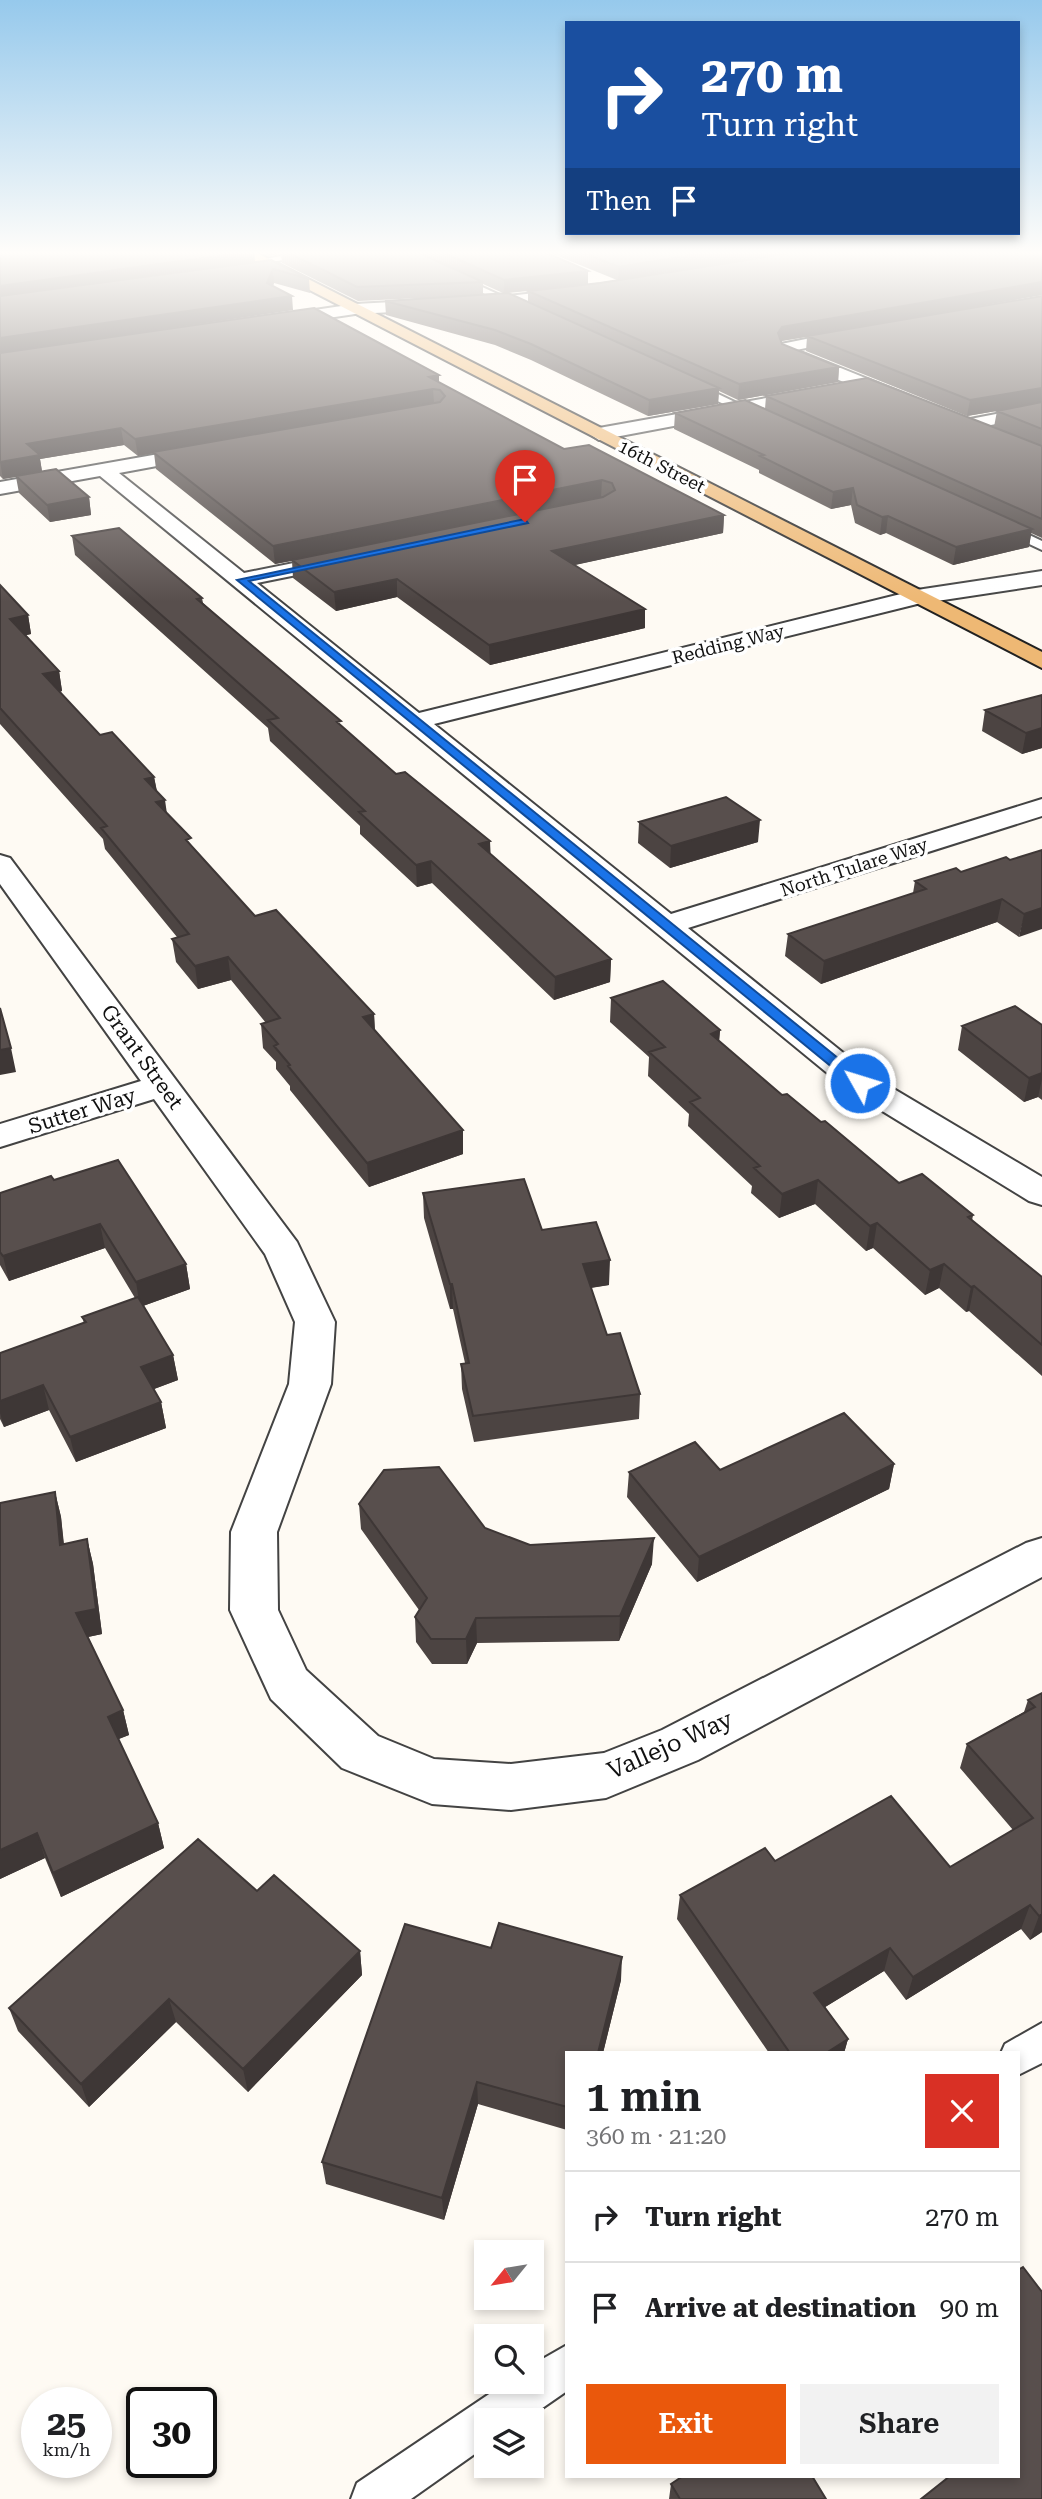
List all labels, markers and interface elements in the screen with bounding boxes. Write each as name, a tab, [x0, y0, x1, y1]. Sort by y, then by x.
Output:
text: 270 m	[701, 47, 843, 104]
icon: right	[586, 49, 677, 140]
text: Turn right	[701, 106, 858, 144]
icon: arrive	[665, 182, 703, 220]
text: Then	[586, 186, 651, 216]
street label: 16th Street	[615, 435, 709, 497]
pin	[495, 450, 555, 522]
icon: arrive	[506, 461, 544, 499]
street label: Redding Way	[670, 620, 787, 668]
street label: North Tulare Way	[778, 833, 931, 901]
street label: Grant Street	[96, 1000, 188, 1114]
position arrow	[823, 1046, 897, 1120]
street label: Sutter Way	[25, 1083, 139, 1139]
street label: Vallejo Way	[603, 1705, 738, 1785]
text: 1 min	[586, 2072, 702, 2121]
button: close	[925, 2074, 999, 2148]
text: 360 m · 21:20	[586, 2123, 726, 2150]
icon: right	[586, 2198, 624, 2236]
text: Turn right	[645, 2202, 781, 2232]
text: 270 m	[925, 2202, 999, 2232]
north arrow	[474, 2240, 544, 2310]
map controls	[474, 2240, 544, 2478]
icon: arrive	[586, 2289, 624, 2327]
text: Arrive at destination	[645, 2293, 916, 2323]
text: 90 m	[940, 2293, 999, 2323]
button: search	[474, 2324, 544, 2394]
button: Exit	[586, 2384, 786, 2464]
button: Share	[800, 2384, 999, 2464]
speed limit sign: 30	[126, 2387, 217, 2478]
text: 25	[47, 2403, 86, 2444]
button: layers	[474, 2408, 544, 2478]
text: km/h	[42, 2439, 91, 2460]

